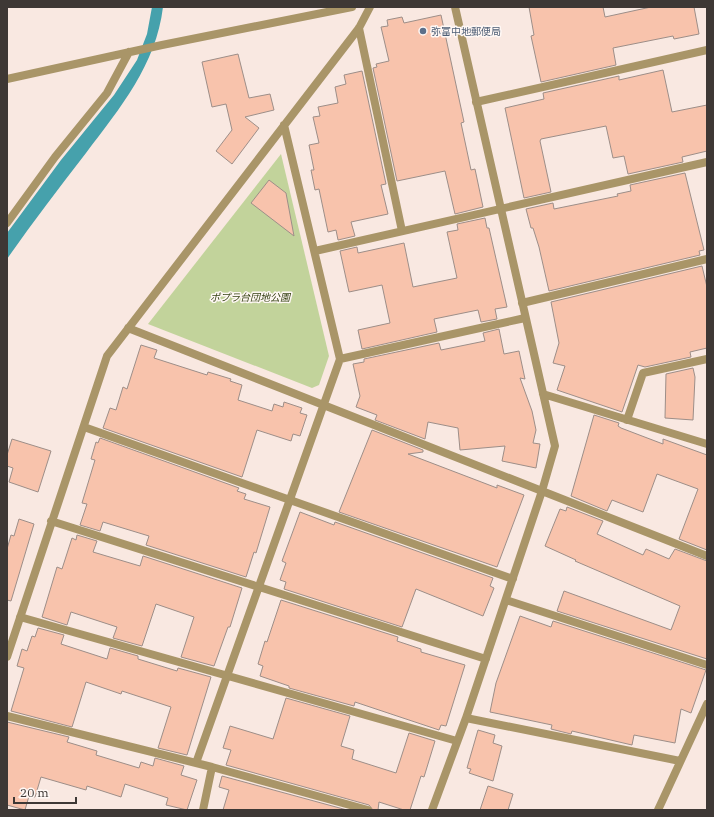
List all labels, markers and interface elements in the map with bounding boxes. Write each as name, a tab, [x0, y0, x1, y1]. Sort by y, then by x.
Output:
place label: 弥富中地郵便局	[431, 25, 501, 38]
marker: 弥富中地郵便局	[418, 26, 428, 36]
park label: ポプラ台団地公園	[210, 291, 292, 304]
scale bar	[14, 779, 76, 805]
text: 20 m	[20, 785, 49, 800]

